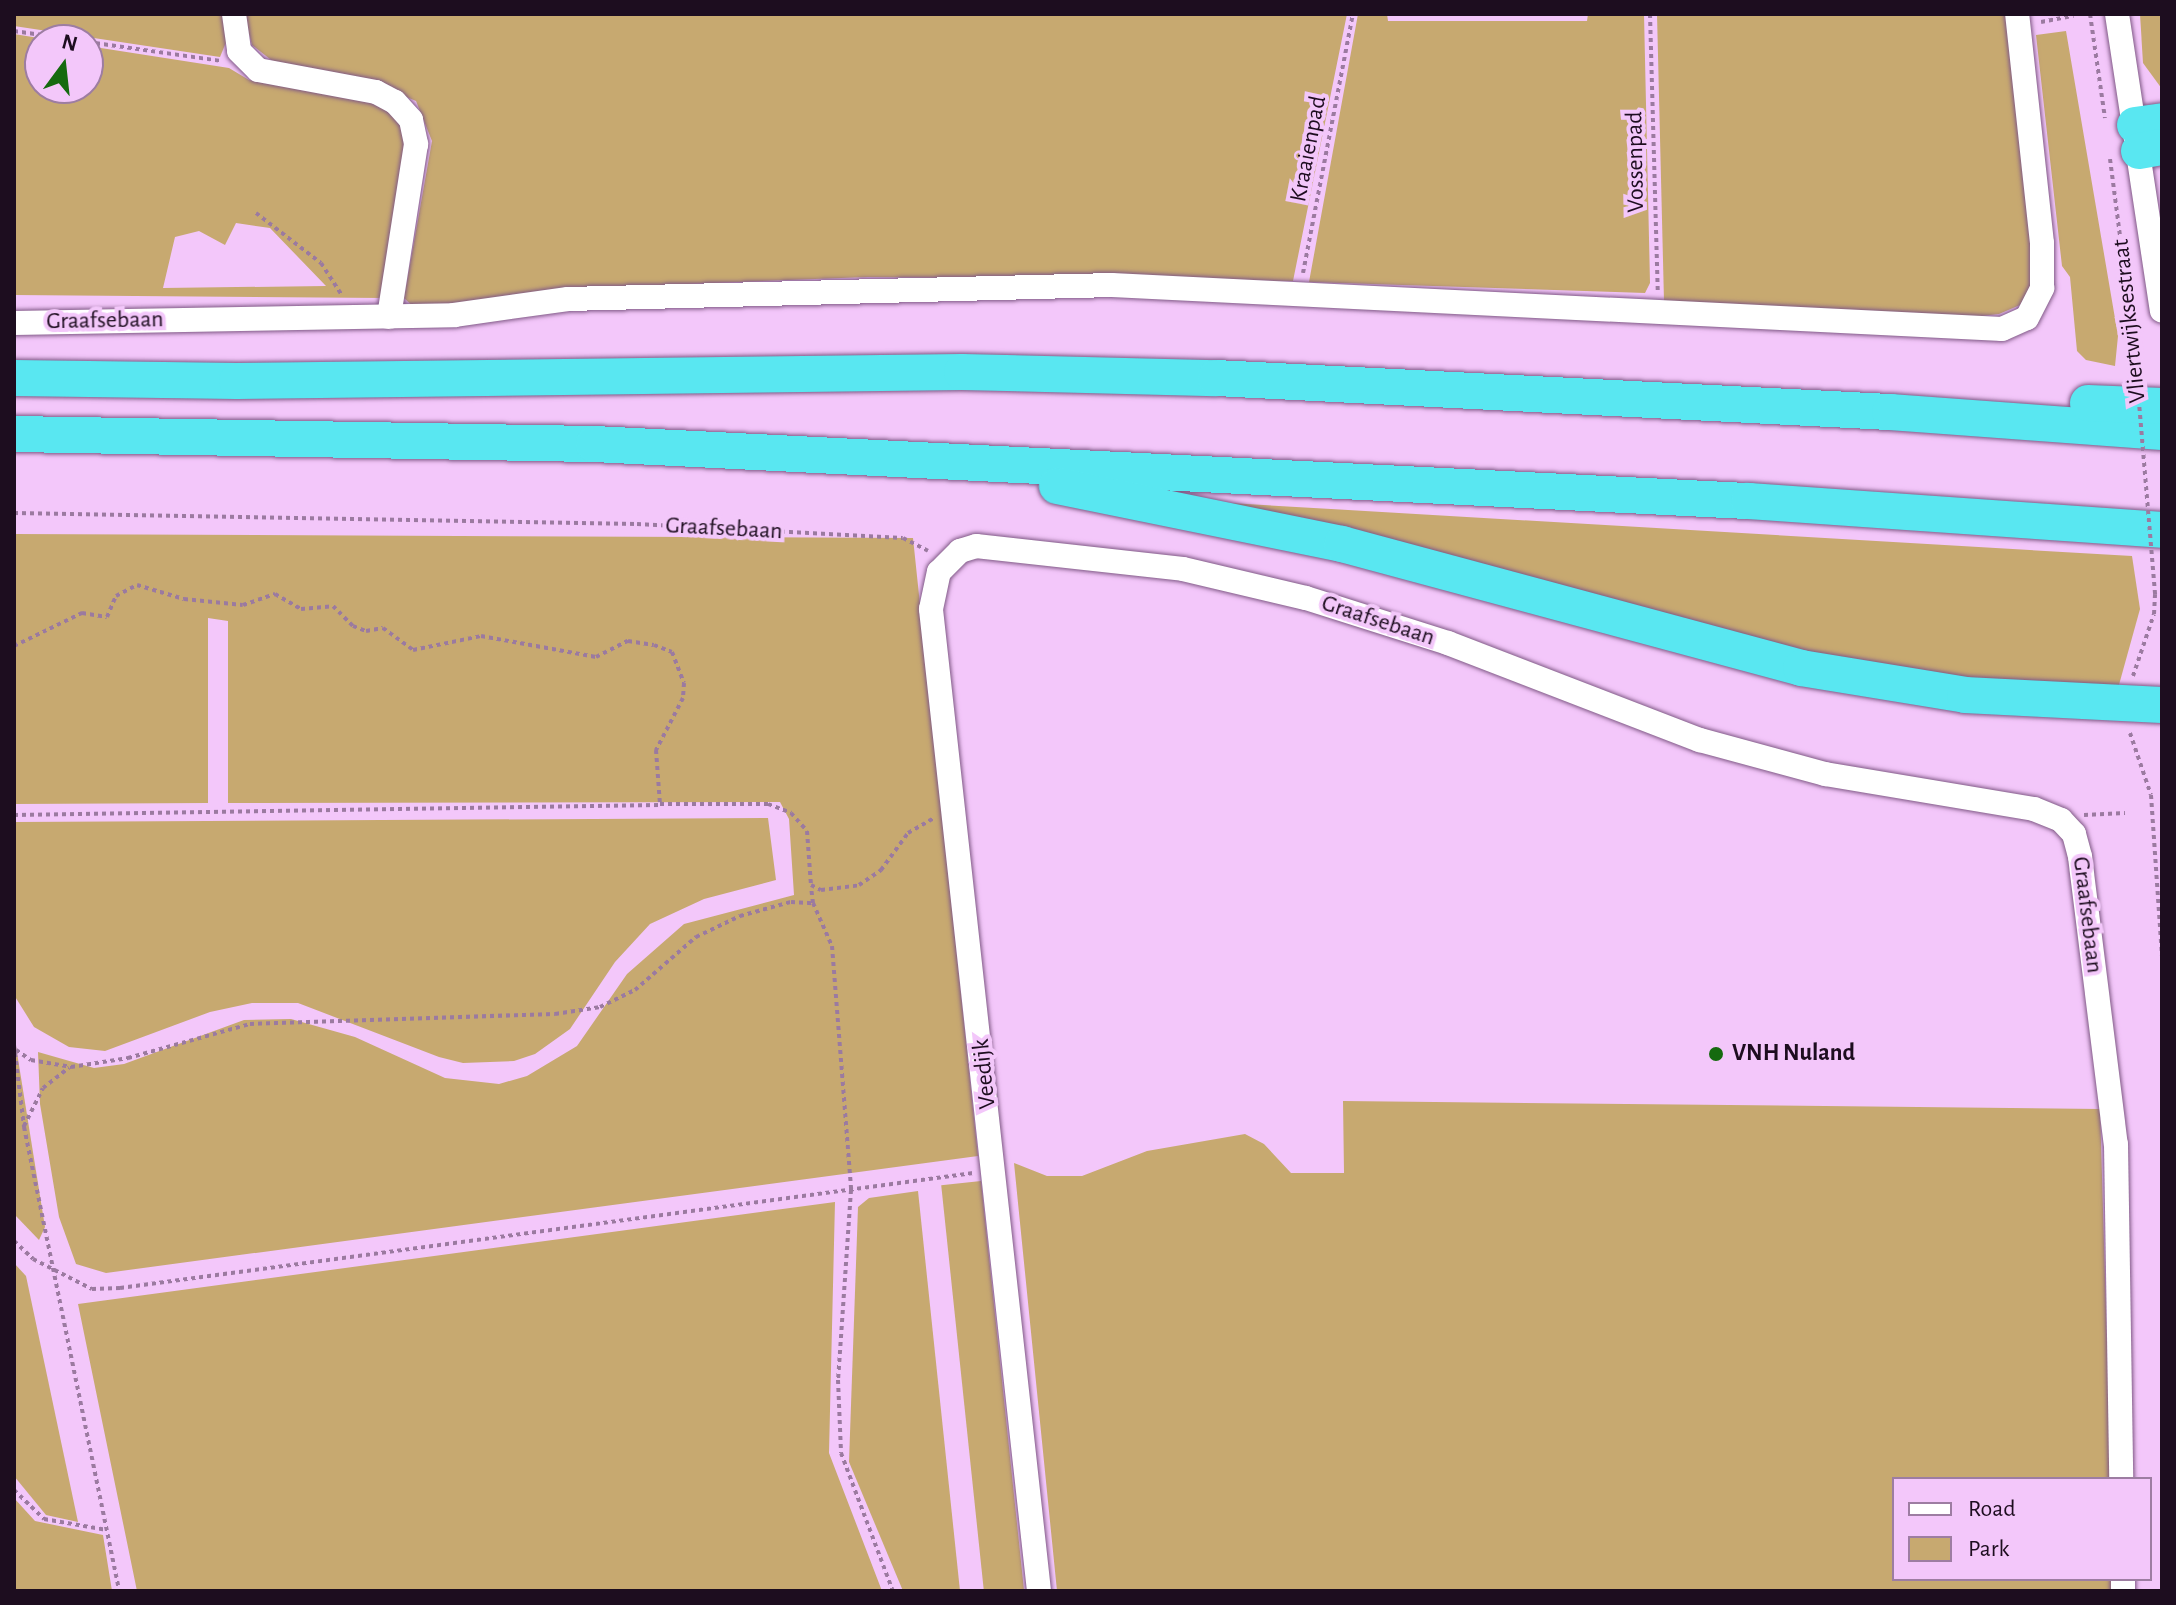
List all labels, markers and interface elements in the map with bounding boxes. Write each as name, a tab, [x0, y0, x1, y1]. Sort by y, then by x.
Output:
north arrow	[24, 24, 104, 104]
text: N	[59, 30, 80, 55]
street label: Kraaienpad	[1285, 93, 1333, 205]
street label: Vossenpad	[1621, 111, 1651, 213]
street label: Vliertwijksestraat	[2107, 238, 2153, 404]
street label: Graafsebaan	[46, 306, 164, 336]
street label: Graafsebaan	[665, 512, 783, 546]
street label: Graafsebaan	[1318, 589, 1438, 653]
street label: Graafsebaan	[2066, 855, 2108, 975]
street label: Veedijk	[967, 1038, 1003, 1110]
place label: VNH Nuland	[1732, 1040, 1855, 1068]
marker: VNH Nuland	[1707, 1045, 1725, 1063]
legend	[1892, 1477, 2152, 1581]
text: Road	[1968, 1497, 2016, 1521]
text: Park	[1968, 1537, 2009, 1561]

